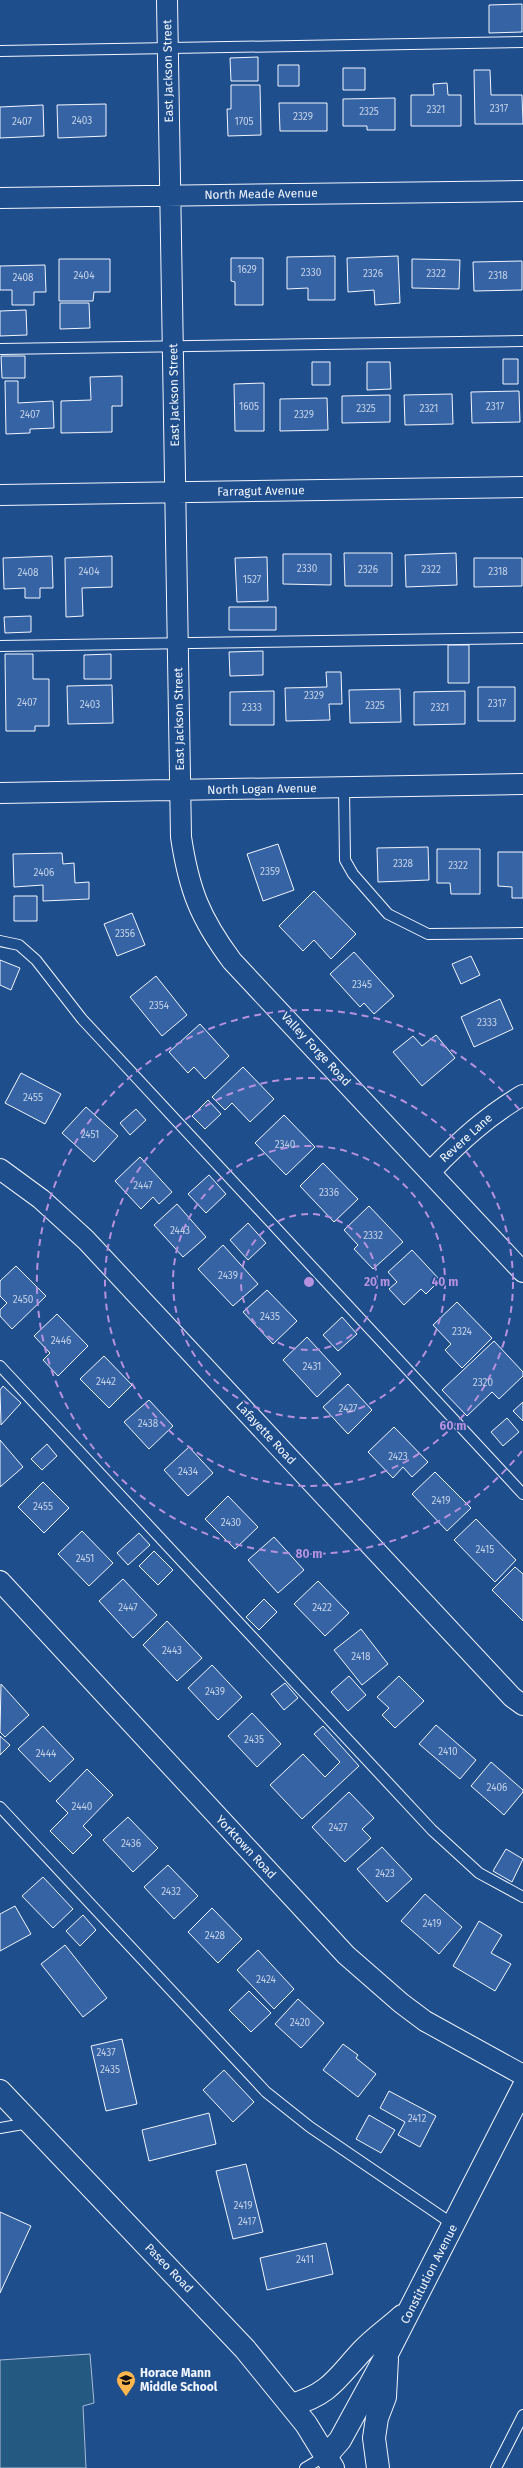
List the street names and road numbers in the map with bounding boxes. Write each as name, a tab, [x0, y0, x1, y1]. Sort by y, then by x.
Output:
street label: East Jackson Street	[160, 19, 176, 123]
street label: North Meade Avenue	[204, 186, 318, 202]
street label: East Jackson Street	[166, 343, 182, 447]
street label: Farragut Avenue	[217, 483, 305, 499]
street label: East Jackson Street	[171, 667, 187, 771]
street label: North Logan Avenue	[207, 781, 317, 797]
street label: Valley Forge Road	[278, 1009, 354, 1089]
street label: Revere Lane	[437, 1111, 495, 1165]
street label: Lafayette Road	[233, 1399, 299, 1467]
street label: Yorktown Road	[213, 1812, 279, 1882]
street label: Constitution Avenue	[398, 2222, 460, 2326]
street label: Paseo Road	[142, 2241, 196, 2295]

